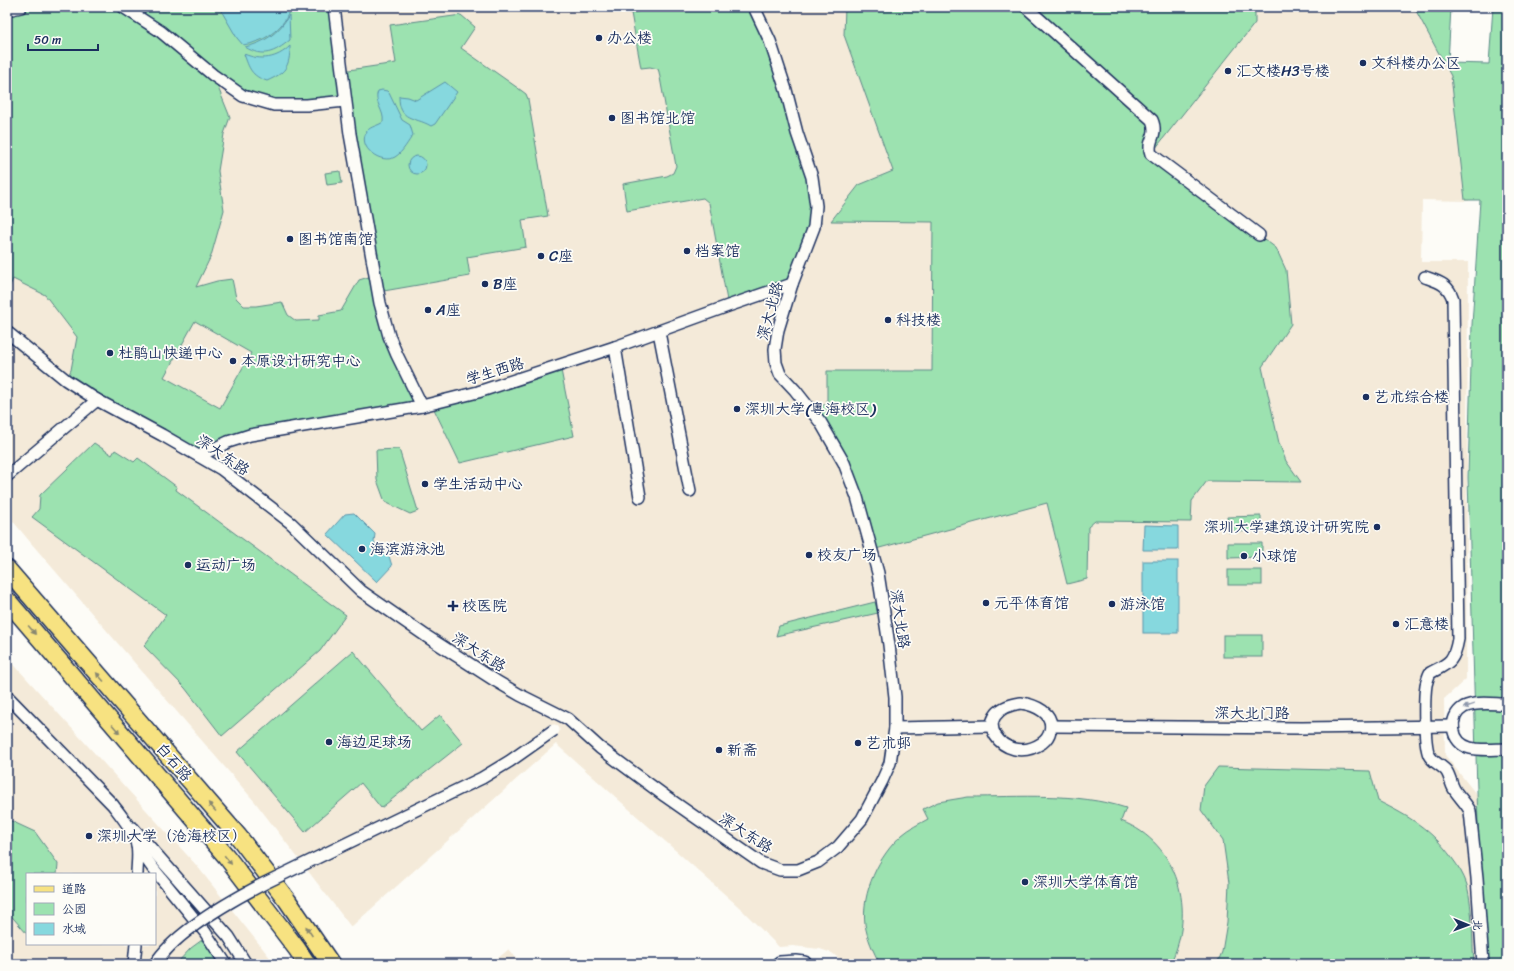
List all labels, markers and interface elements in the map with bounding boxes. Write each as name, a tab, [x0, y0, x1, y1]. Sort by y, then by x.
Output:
place label: 办公楼	[607, 25, 652, 51]
scale bar	[28, 26, 98, 52]
text: 50 m	[34, 29, 61, 51]
marker: 办公楼	[594, 33, 604, 43]
place label: 文科楼办公区	[1371, 50, 1461, 76]
place label: 汇文楼H3号楼	[1236, 58, 1330, 84]
marker: 文科楼办公区	[1358, 58, 1368, 68]
marker: 汇文楼H3号楼	[1223, 66, 1233, 76]
place label: 图书馆北馆	[620, 105, 695, 131]
marker: 图书馆北馆	[607, 113, 617, 123]
place label: 图书馆南馆	[298, 226, 373, 252]
marker: 图书馆南馆	[285, 234, 295, 244]
place label: 档案馆	[695, 238, 740, 264]
place label: C座	[549, 243, 573, 269]
marker: 档案馆	[682, 246, 692, 256]
marker: C座	[536, 251, 546, 261]
place label: B座	[493, 271, 517, 297]
marker: B座	[480, 279, 490, 289]
street label: 深大北路	[750, 279, 790, 343]
place label: A座	[435, 297, 461, 323]
marker: A座	[423, 305, 433, 315]
place label: 科技楼	[896, 307, 941, 333]
marker: 科技楼	[883, 315, 893, 325]
place label: 杜鹃山快递中心	[118, 340, 223, 366]
marker: 杜鹃山快递中心	[105, 348, 115, 358]
place label: 本原设计研究中心	[241, 348, 361, 374]
street label: 学生西路	[463, 350, 527, 392]
marker: 本原设计研究中心	[228, 356, 238, 366]
place label: 艺术综合楼	[1374, 384, 1449, 410]
marker: 艺术综合楼	[1361, 392, 1371, 402]
place label: 深圳大学(粤海校区)	[745, 396, 876, 422]
marker: 深圳大学(粤海校区)	[732, 404, 742, 414]
street label: 深大东路	[191, 427, 255, 483]
place label: 学生活动中心	[433, 471, 523, 497]
marker: 学生活动中心	[420, 479, 430, 489]
place label: 深圳大学建筑设计研究院	[1204, 514, 1369, 540]
marker: 深圳大学建筑设计研究院	[1372, 522, 1382, 532]
place label: 海滨游泳池	[370, 536, 445, 562]
place label: 校友广场	[817, 542, 877, 568]
place label: 小球馆	[1252, 543, 1297, 569]
marker: 海滨游泳池	[357, 544, 367, 554]
marker: 校友广场	[804, 550, 814, 560]
marker: 小球馆	[1239, 551, 1249, 561]
place label: 运动广场	[196, 552, 256, 578]
marker: 运动广场	[183, 560, 193, 570]
street label: 深大北路	[883, 587, 917, 651]
place label: 元平体育馆	[994, 590, 1069, 616]
place label: 游泳馆	[1120, 591, 1165, 617]
place label: 校医院	[462, 593, 507, 619]
marker: 元平体育馆	[981, 598, 991, 608]
marker: 游泳馆	[1107, 599, 1117, 609]
marker: 校医院	[447, 600, 459, 612]
place label: 汇意楼	[1404, 611, 1449, 637]
marker: 汇意楼	[1391, 619, 1401, 629]
one-way arrow	[28, 625, 37, 635]
street label: 深大东路	[447, 625, 511, 679]
one-way arrow	[96, 671, 105, 682]
street label: 深大北门路	[1214, 700, 1290, 726]
one-way arrow	[1462, 704, 1474, 710]
one-way arrow	[112, 724, 121, 734]
place label: 海边足球场	[337, 729, 412, 755]
place label: 艺术邨	[866, 730, 911, 756]
street label: 白石路	[149, 736, 199, 788]
marker: 海边足球场	[324, 737, 334, 747]
place label: 新斋	[727, 737, 757, 763]
marker: 艺术邨	[853, 738, 863, 748]
marker: 新斋	[714, 745, 724, 755]
one-way arrow	[208, 802, 217, 812]
street label: 深大东路	[714, 806, 778, 860]
place label: 深圳大学（沧海校区）	[97, 823, 247, 849]
marker: 深圳大学（沧海校区）	[84, 831, 94, 841]
one-way arrow	[224, 854, 233, 865]
place label: 深圳大学体育馆	[1033, 869, 1138, 895]
legend	[26, 873, 156, 945]
marker: 深圳大学体育馆	[1020, 877, 1030, 887]
text: 道路	[62, 878, 86, 900]
text: 公园	[62, 898, 86, 920]
north arrow	[1448, 905, 1488, 945]
text: 水域	[62, 918, 86, 940]
text: 北	[1468, 920, 1487, 931]
one-way arrow	[306, 926, 313, 937]

